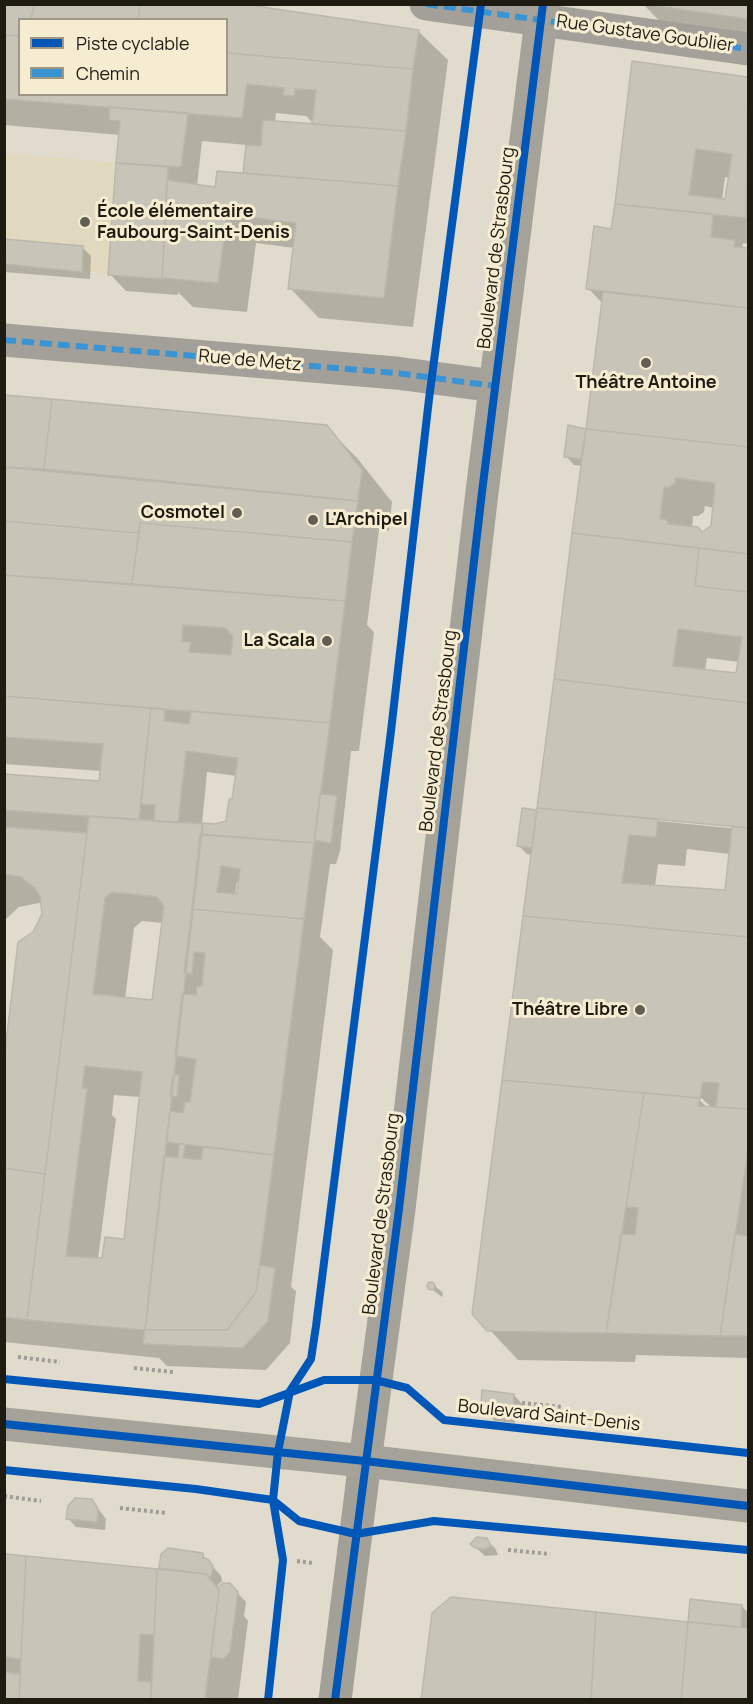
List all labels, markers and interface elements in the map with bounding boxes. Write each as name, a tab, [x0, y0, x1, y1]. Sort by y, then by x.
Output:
street label: Rue Gustave Goublier	[555, 11, 735, 57]
legend	[18, 18, 228, 96]
text: Piste cyclable	[76, 31, 190, 55]
text: Chemin	[76, 61, 140, 85]
street label: Boulevard de Strasbourg	[474, 146, 520, 350]
place label: École élémentaire Faubourg-Saint-Denis	[97, 201, 290, 244]
marker: École élémentaire Faubourg-Saint-Denis	[78, 215, 92, 229]
street label: Rue de Metz	[198, 346, 302, 376]
marker: Théâtre Antoine	[639, 356, 653, 370]
place label: Théâtre Antoine	[575, 372, 717, 394]
place label: Cosmotel	[141, 502, 225, 524]
marker: Cosmotel	[230, 506, 244, 520]
place label: L'Archipel	[325, 509, 408, 531]
marker: L'Archipel	[306, 513, 320, 527]
street label: Boulevard de Strasbourg	[416, 629, 462, 833]
place label: La Scala	[244, 630, 315, 652]
marker: La Scala	[320, 634, 334, 648]
place label: Théâtre Libre	[512, 999, 628, 1021]
marker: Théâtre Libre	[633, 1003, 647, 1017]
street label: Boulevard de Strasbourg	[359, 1112, 405, 1316]
street label: Boulevard Saint-Denis	[457, 1396, 641, 1436]

